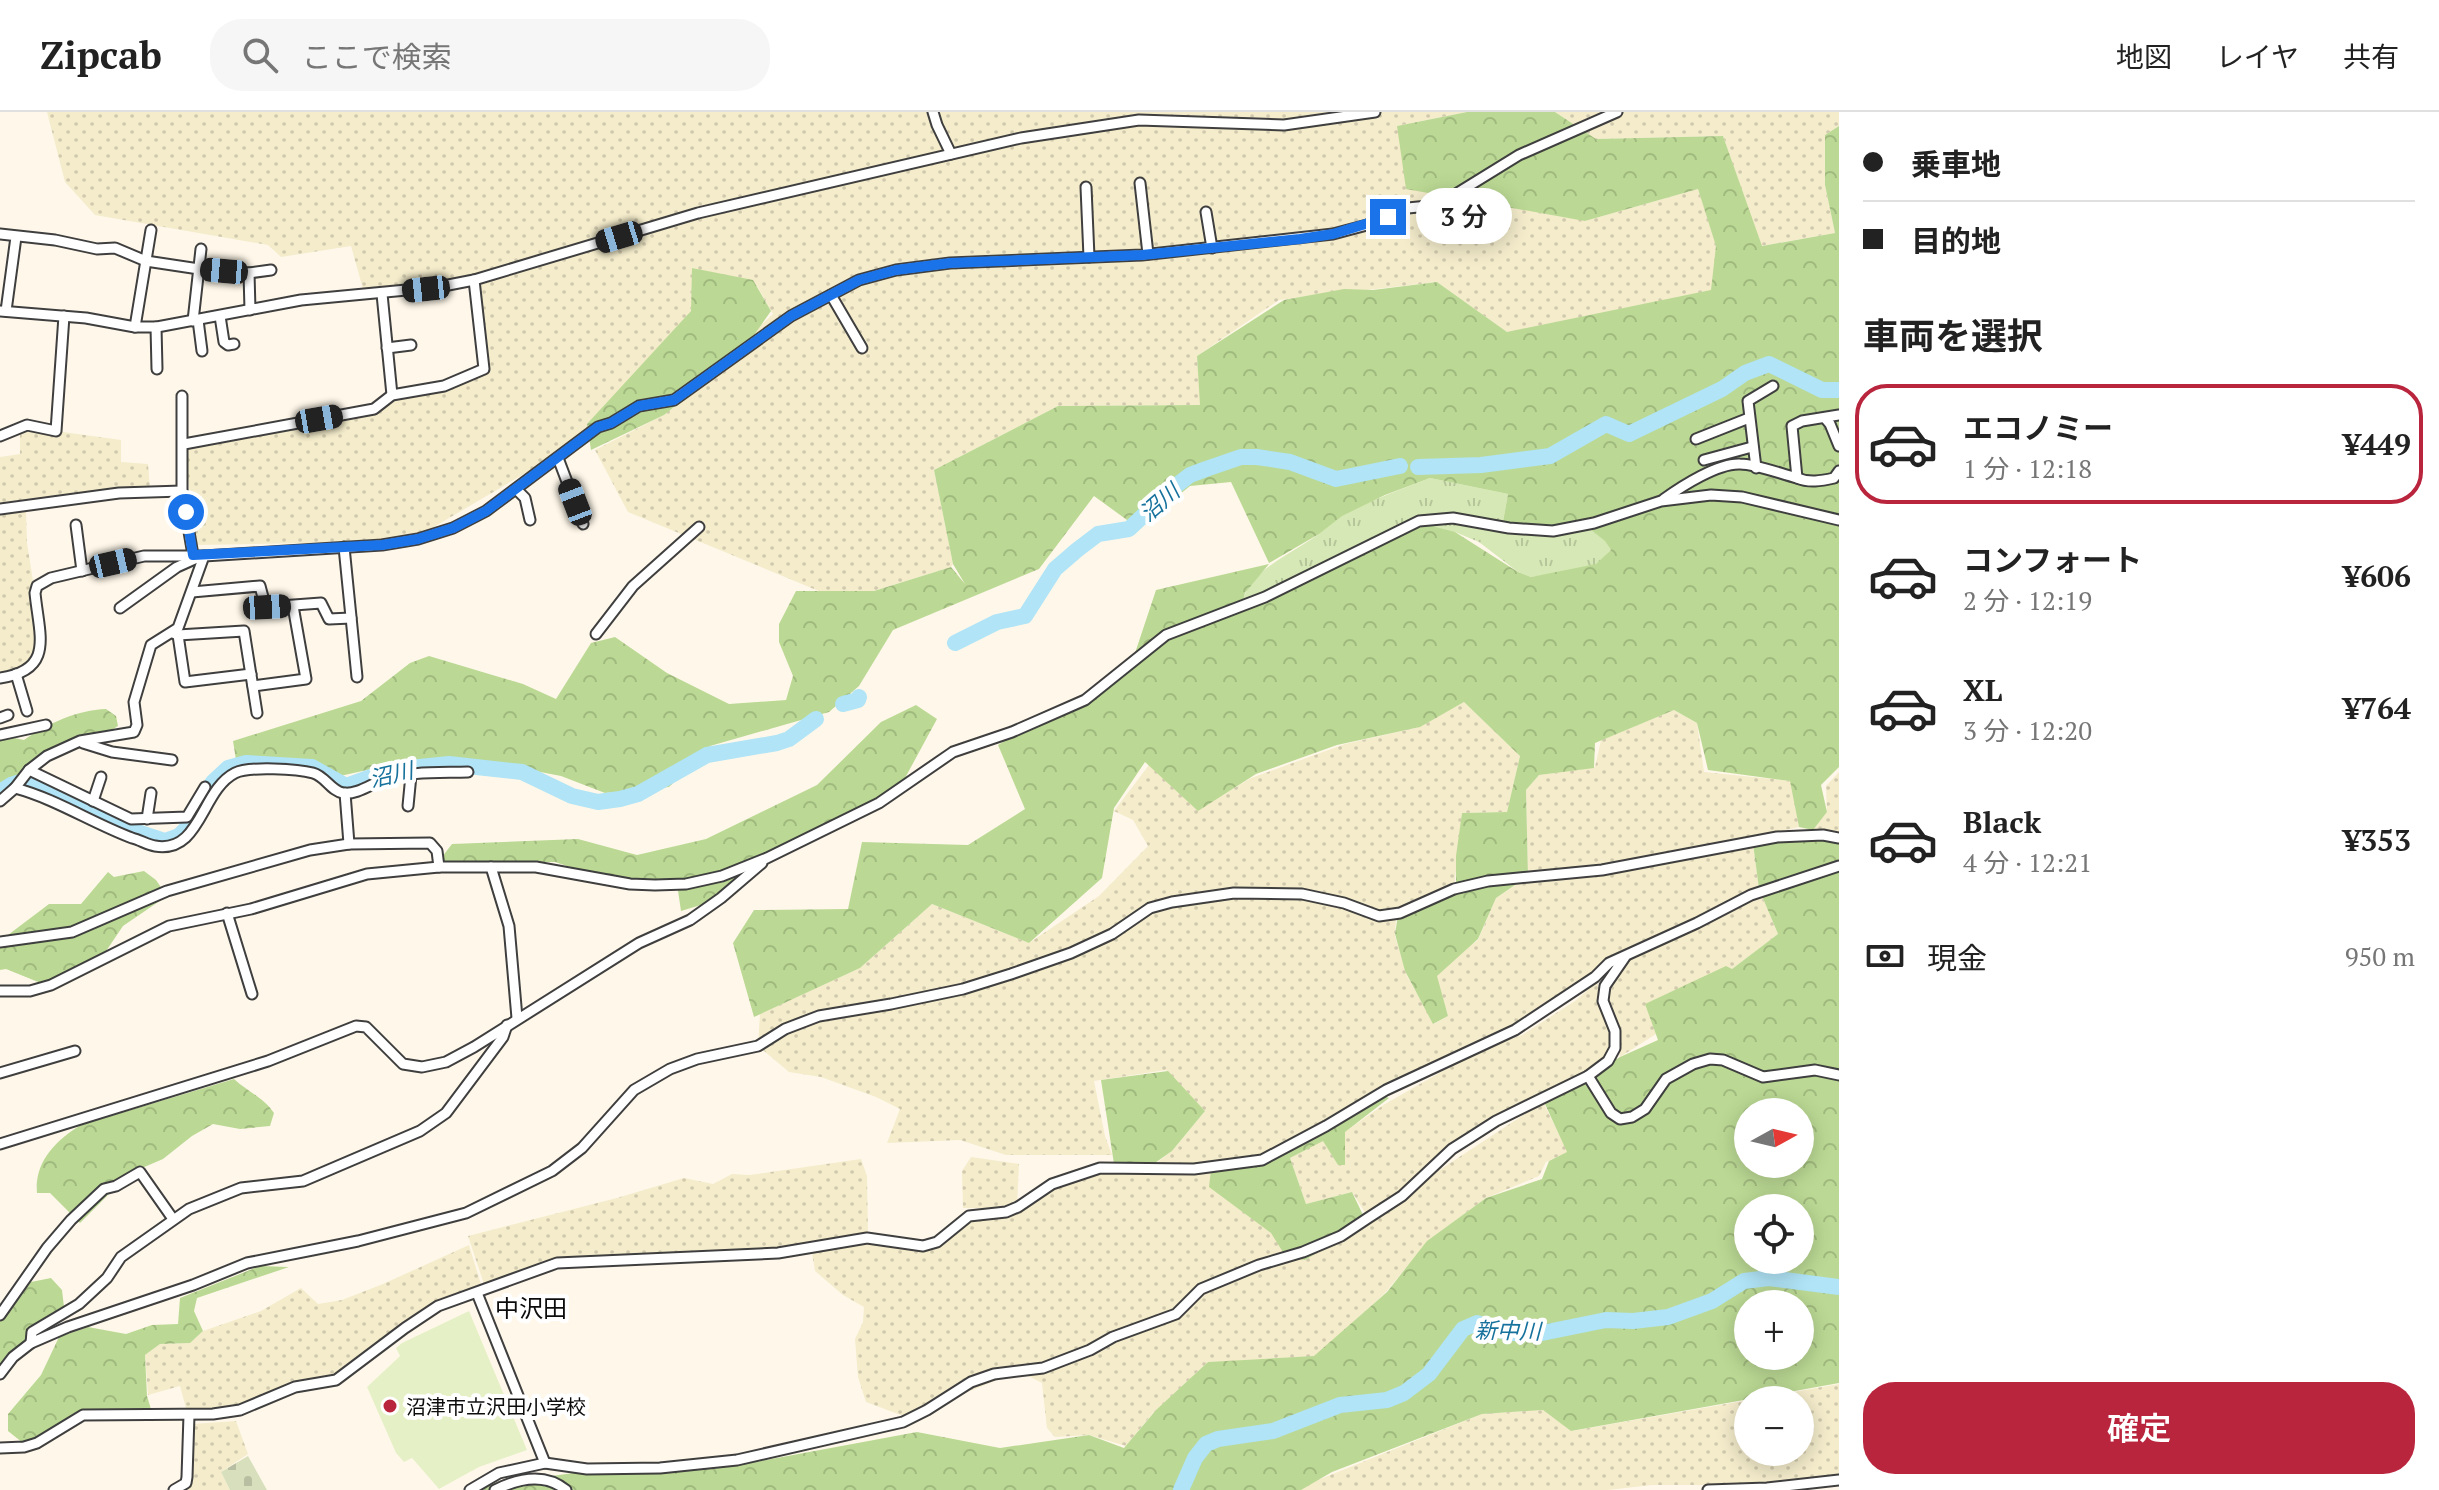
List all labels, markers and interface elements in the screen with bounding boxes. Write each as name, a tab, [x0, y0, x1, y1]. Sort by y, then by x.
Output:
search box	[210, 19, 770, 91]
text: Zipcab	[40, 30, 162, 80]
icon: search	[238, 33, 282, 77]
text: ここで検索	[302, 37, 452, 77]
text: 地図	[2116, 38, 2172, 75]
text: レイヤ	[2216, 38, 2299, 75]
text: 共有	[2343, 38, 2399, 75]
text: 乗車地	[1911, 144, 2001, 184]
callout: 3 分	[1416, 189, 1512, 245]
route end	[1370, 199, 1406, 235]
text: 3 分	[1440, 199, 1488, 233]
car	[593, 219, 645, 255]
text: 目的地	[1911, 221, 2001, 261]
car	[199, 257, 249, 285]
car	[401, 275, 451, 303]
text: 車両を選択	[1863, 312, 2043, 359]
car	[293, 403, 345, 435]
icon: car	[1867, 408, 1939, 480]
text: エコノミー	[1963, 408, 2113, 448]
text: ¥449	[2343, 424, 2411, 464]
text: 1 分 · 12:18	[1963, 451, 2092, 485]
car	[555, 475, 595, 529]
water label: 沼川	[1133, 475, 1187, 527]
route start	[168, 494, 204, 530]
icon: car	[1867, 540, 1939, 612]
text: コンフォート	[1963, 540, 2142, 580]
car	[87, 546, 139, 580]
text: ¥606	[2343, 556, 2411, 596]
text: 2 分 · 12:19	[1963, 583, 2092, 617]
car	[242, 594, 292, 620]
text: XL	[1963, 670, 2002, 710]
icon: car	[1867, 672, 1939, 744]
text: ¥764	[2343, 688, 2411, 728]
text: 3 分 · 12:20	[1963, 713, 2092, 747]
water label: 沼川	[366, 754, 418, 793]
text: Black	[1963, 802, 2041, 842]
icon: car	[1867, 804, 1939, 876]
text: ¥353	[2343, 820, 2411, 860]
text: 4 分 · 12:21	[1963, 845, 2092, 879]
icon: cash	[1863, 934, 1907, 978]
text: 現金	[1927, 938, 1987, 978]
text: 950 m	[2345, 939, 2415, 973]
north arrow	[1734, 1098, 1814, 1178]
map controls	[1734, 1098, 1814, 1466]
button: locate	[1734, 1194, 1814, 1274]
button: +	[1734, 1290, 1814, 1370]
district label: 中沢田	[495, 1292, 567, 1324]
water label: 新中川	[1475, 1315, 1543, 1345]
button: 確定	[1863, 1382, 2415, 1474]
button: −	[1734, 1386, 1814, 1466]
place label: 沼津市立沢田小学校	[406, 1393, 586, 1420]
marker: 沼津市立沢田小学校	[381, 1397, 399, 1415]

